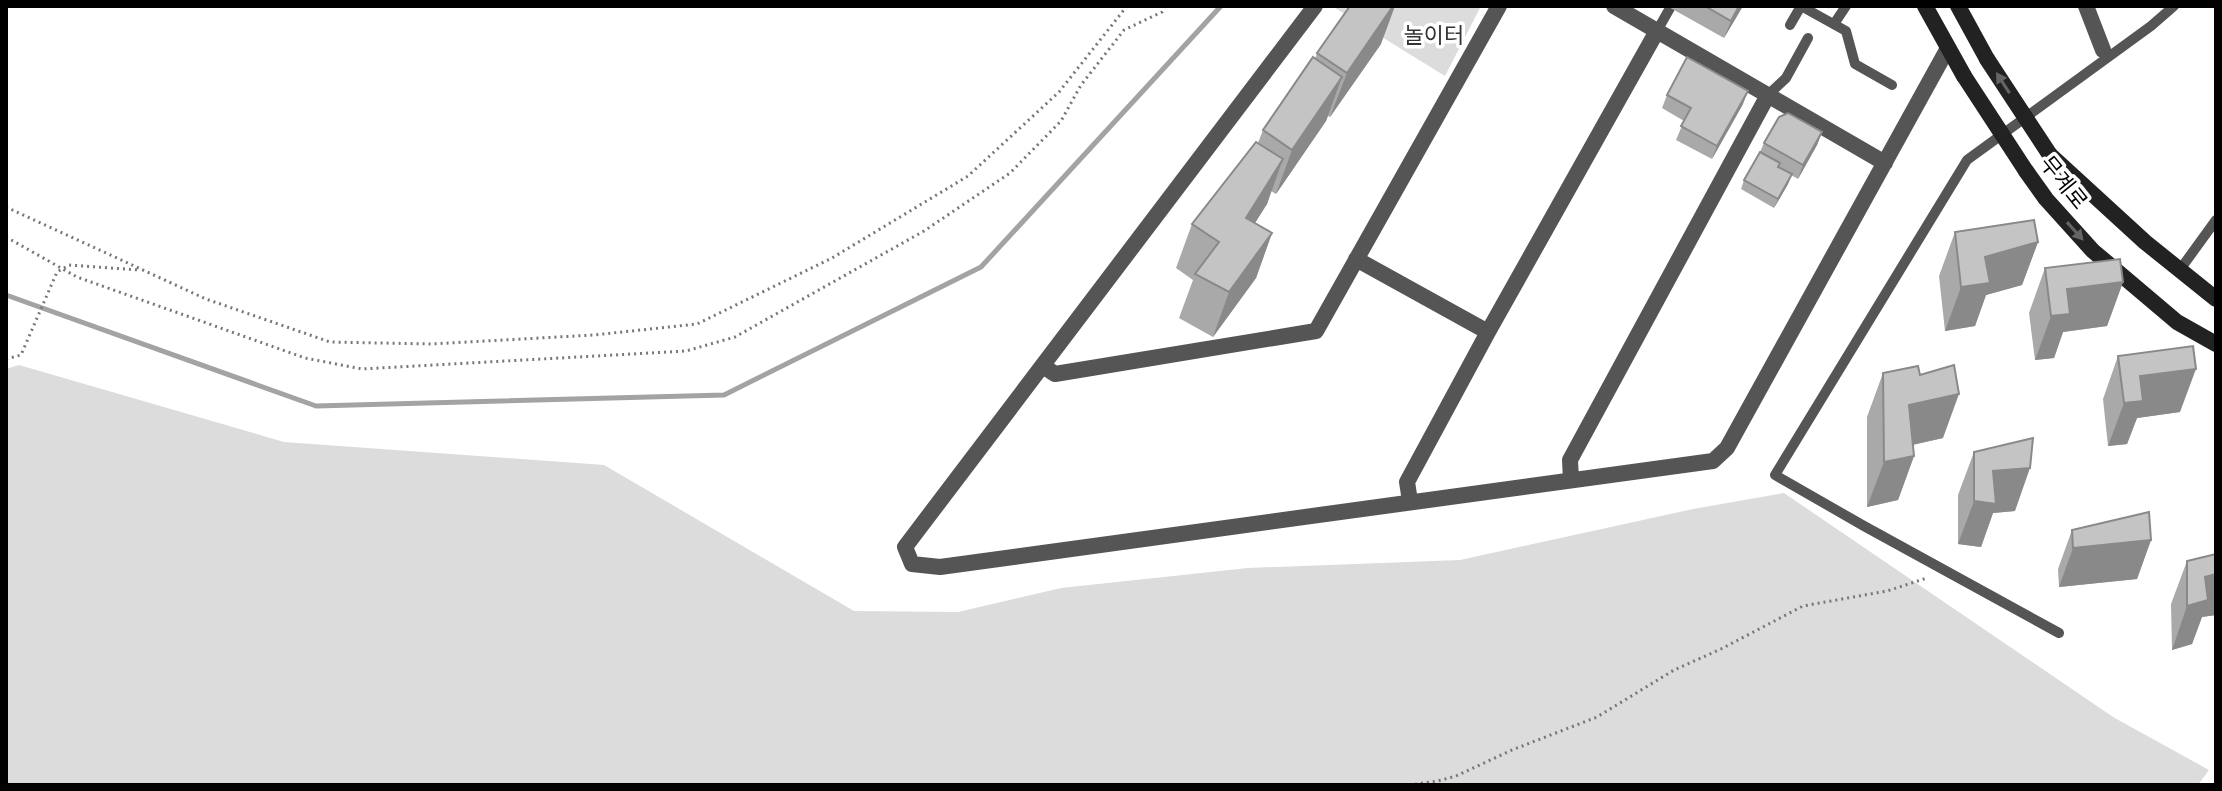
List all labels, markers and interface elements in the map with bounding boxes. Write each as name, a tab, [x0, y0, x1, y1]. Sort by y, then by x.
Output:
park label: 놀이터	[1404, 20, 1464, 52]
one-way arrow	[1996, 73, 2011, 94]
street label: 무계로	[2032, 149, 2095, 216]
one-way arrow	[2066, 222, 2084, 241]

